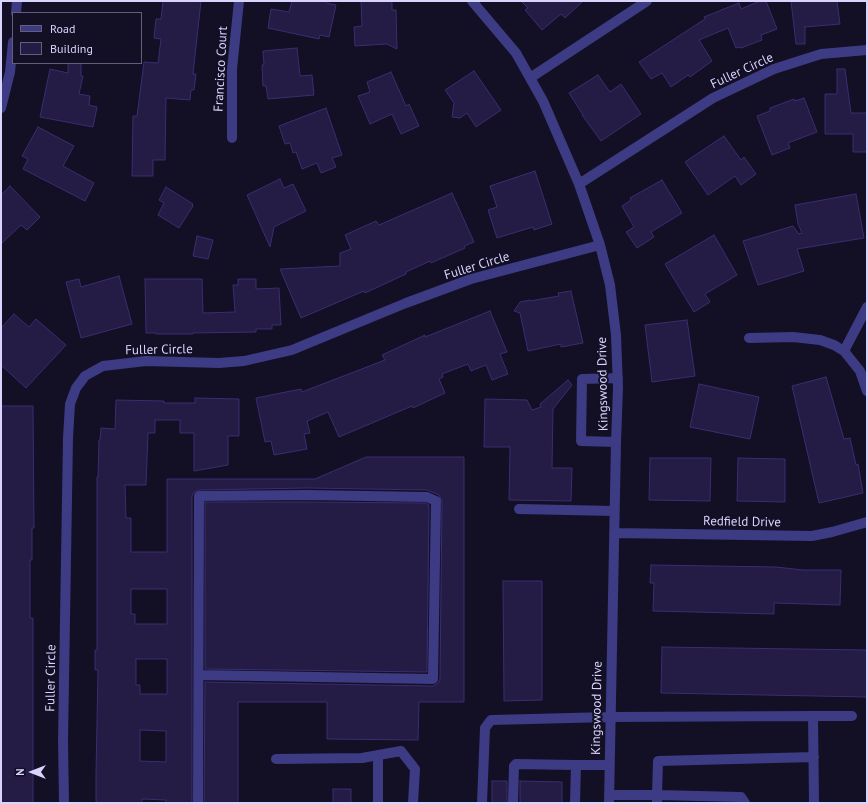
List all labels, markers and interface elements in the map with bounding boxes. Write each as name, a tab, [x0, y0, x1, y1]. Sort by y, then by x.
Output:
legend	[12, 12, 142, 64]
text: Road	[50, 21, 75, 36]
street label: Francisco Court	[211, 26, 231, 112]
text: Building	[50, 41, 93, 56]
street label: Fuller Circle	[708, 50, 776, 92]
street label: Fuller Circle	[442, 249, 512, 283]
street label: Kingswood Drive	[594, 337, 612, 431]
street label: Fuller Circle	[125, 342, 193, 358]
street label: Redfield Drive	[703, 514, 781, 530]
street label: Fuller Circle	[43, 644, 59, 712]
street label: Kingswood Drive	[588, 661, 606, 755]
north arrow	[12, 752, 52, 792]
text: N	[13, 768, 27, 776]

